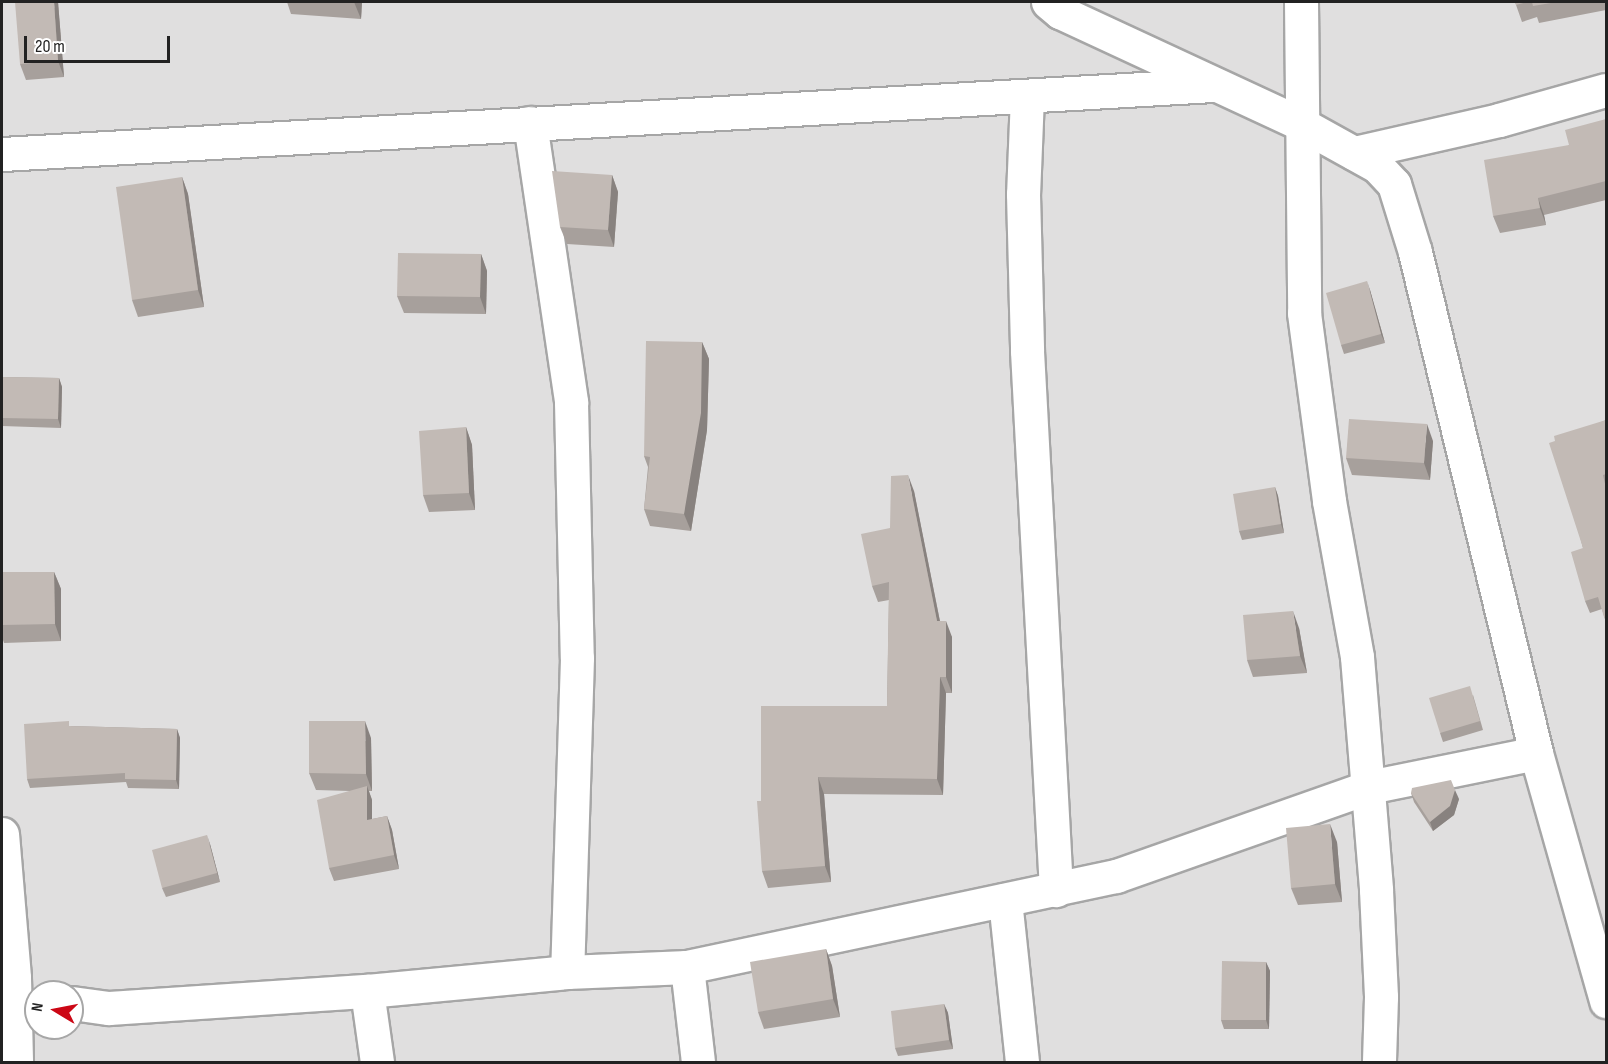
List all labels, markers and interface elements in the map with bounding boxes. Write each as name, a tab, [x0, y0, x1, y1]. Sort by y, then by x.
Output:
scale bar	[27, 24, 172, 62]
text: 20 m	[35, 36, 65, 57]
north arrow	[24, 980, 84, 1040]
text: N	[28, 1001, 48, 1013]

